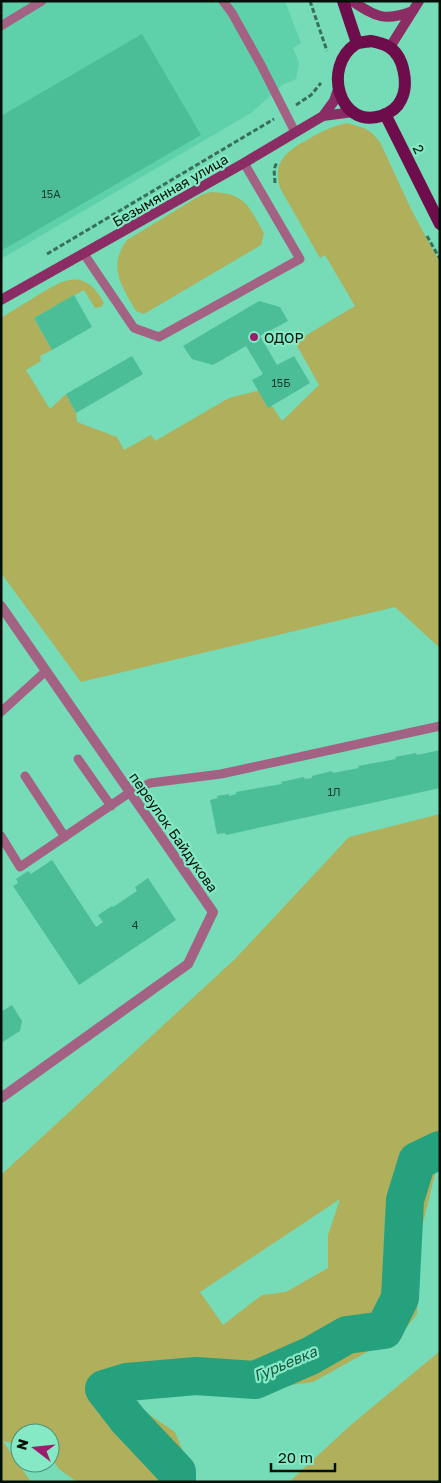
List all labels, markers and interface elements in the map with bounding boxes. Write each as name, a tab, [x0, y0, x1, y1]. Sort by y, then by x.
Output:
street label: 2	[410, 142, 428, 156]
street label: Безымянная улица	[109, 150, 231, 230]
house number: 15А	[41, 187, 61, 200]
place label: ОДОР	[264, 329, 304, 346]
marker: ОДОР	[248, 331, 260, 343]
house number: 15Б	[271, 376, 291, 389]
street label: переулок Байдукова	[126, 769, 222, 895]
house number: 1Л	[327, 785, 341, 798]
house number: 4	[132, 918, 139, 931]
water label: Гурьевка	[251, 1341, 320, 1385]
north arrow	[10, 1423, 60, 1473]
text: N	[12, 1437, 32, 1452]
scale bar	[271, 1440, 335, 1472]
text: 20 m	[278, 1448, 313, 1466]

